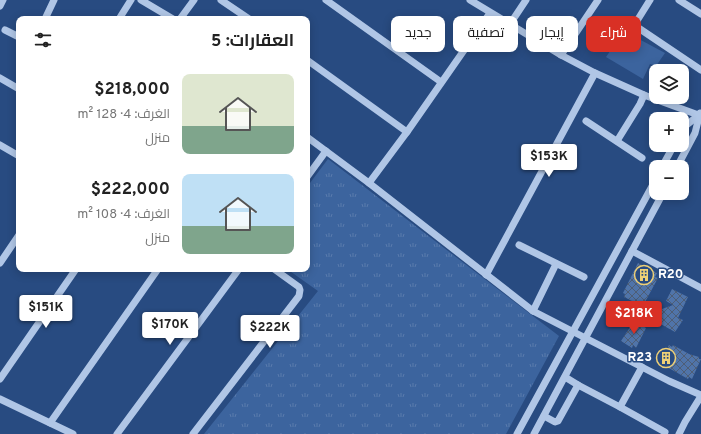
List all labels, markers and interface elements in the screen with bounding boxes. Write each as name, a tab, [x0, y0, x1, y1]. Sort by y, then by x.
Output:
chip: جديد	[391, 16, 445, 52]
chip: تصفية	[453, 16, 518, 52]
chip: إيجار	[526, 16, 578, 52]
chip: شراء	[586, 16, 641, 52]
icon: filters	[32, 29, 54, 51]
text: العقارات: 5	[211, 31, 294, 53]
map controls	[649, 64, 689, 200]
button: layers	[649, 64, 689, 104]
text: $218,000	[94, 79, 170, 101]
icon: home	[214, 90, 262, 138]
text: الغرف: 4 · 128 m²	[78, 107, 170, 123]
button: +	[649, 112, 689, 152]
text: منزل	[145, 131, 170, 147]
pin: $153K	[521, 144, 577, 178]
text: $153K	[530, 149, 568, 165]
button: −	[649, 160, 689, 200]
text: $222,000	[91, 179, 170, 201]
icon: home	[214, 190, 262, 238]
text: الغرف: 4 · 108 m²	[77, 207, 170, 223]
text: منزل	[145, 231, 170, 247]
building icon: R20	[633, 264, 655, 286]
place label: R20	[658, 267, 683, 283]
pin: $151K	[18, 295, 74, 329]
text: $151K	[28, 300, 64, 316]
pin: $218K	[606, 301, 662, 335]
text: $218K	[615, 306, 653, 322]
pin: $170K	[142, 312, 198, 346]
pin: $222K	[242, 315, 298, 349]
text: $170K	[151, 317, 189, 333]
text: $222K	[250, 320, 290, 336]
building icon: R23	[655, 347, 677, 369]
place label: R23	[627, 350, 652, 366]

